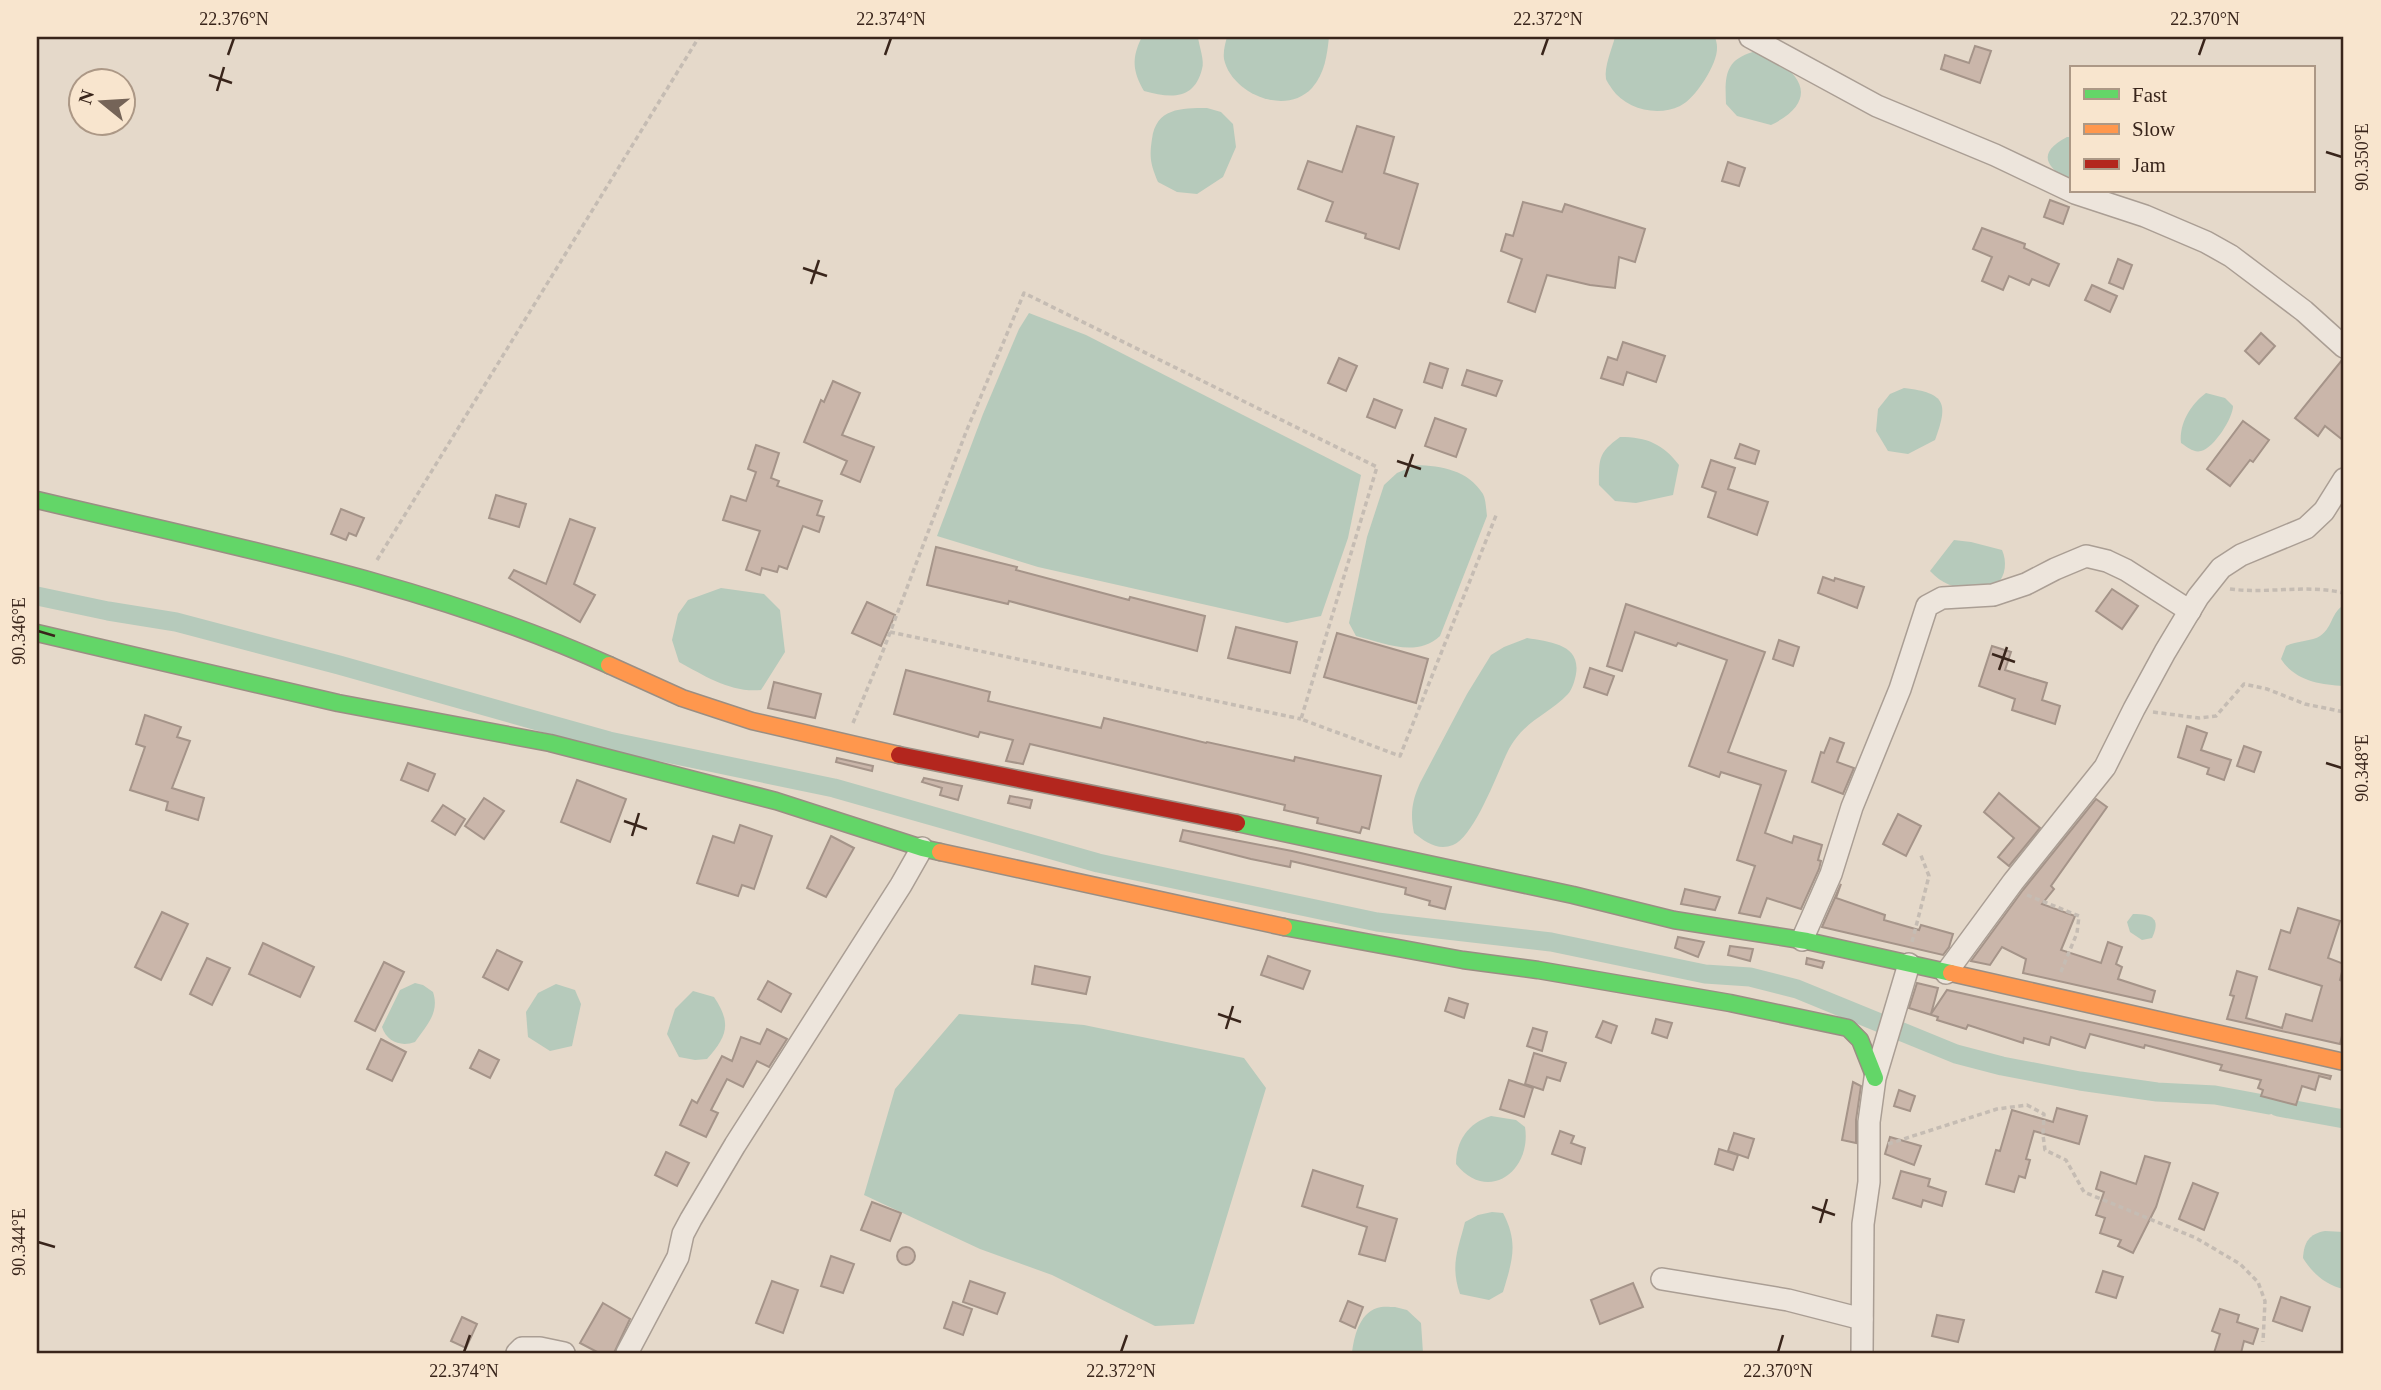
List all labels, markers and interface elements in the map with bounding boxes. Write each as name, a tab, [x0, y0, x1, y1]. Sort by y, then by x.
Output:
text: 22.376°N	[199, 9, 269, 29]
text: 22.374°N	[856, 9, 926, 29]
text: 22.372°N	[1513, 9, 1583, 29]
text: 22.370°N	[2170, 9, 2240, 29]
north arrow	[66, 66, 136, 136]
legend	[2070, 66, 2314, 192]
text: Fast	[2132, 83, 2167, 107]
text: N	[74, 87, 98, 107]
text: Slow	[2132, 117, 2176, 141]
text: 90.350°E	[2352, 123, 2372, 191]
text: Jam	[2132, 153, 2166, 177]
text: 90.346°E	[9, 597, 29, 665]
text: 90.348°E	[2352, 734, 2372, 802]
text: 90.344°E	[9, 1208, 29, 1276]
text: 22.374°N	[429, 1361, 499, 1381]
text: 22.372°N	[1086, 1361, 1156, 1381]
text: 22.370°N	[1743, 1361, 1813, 1381]

